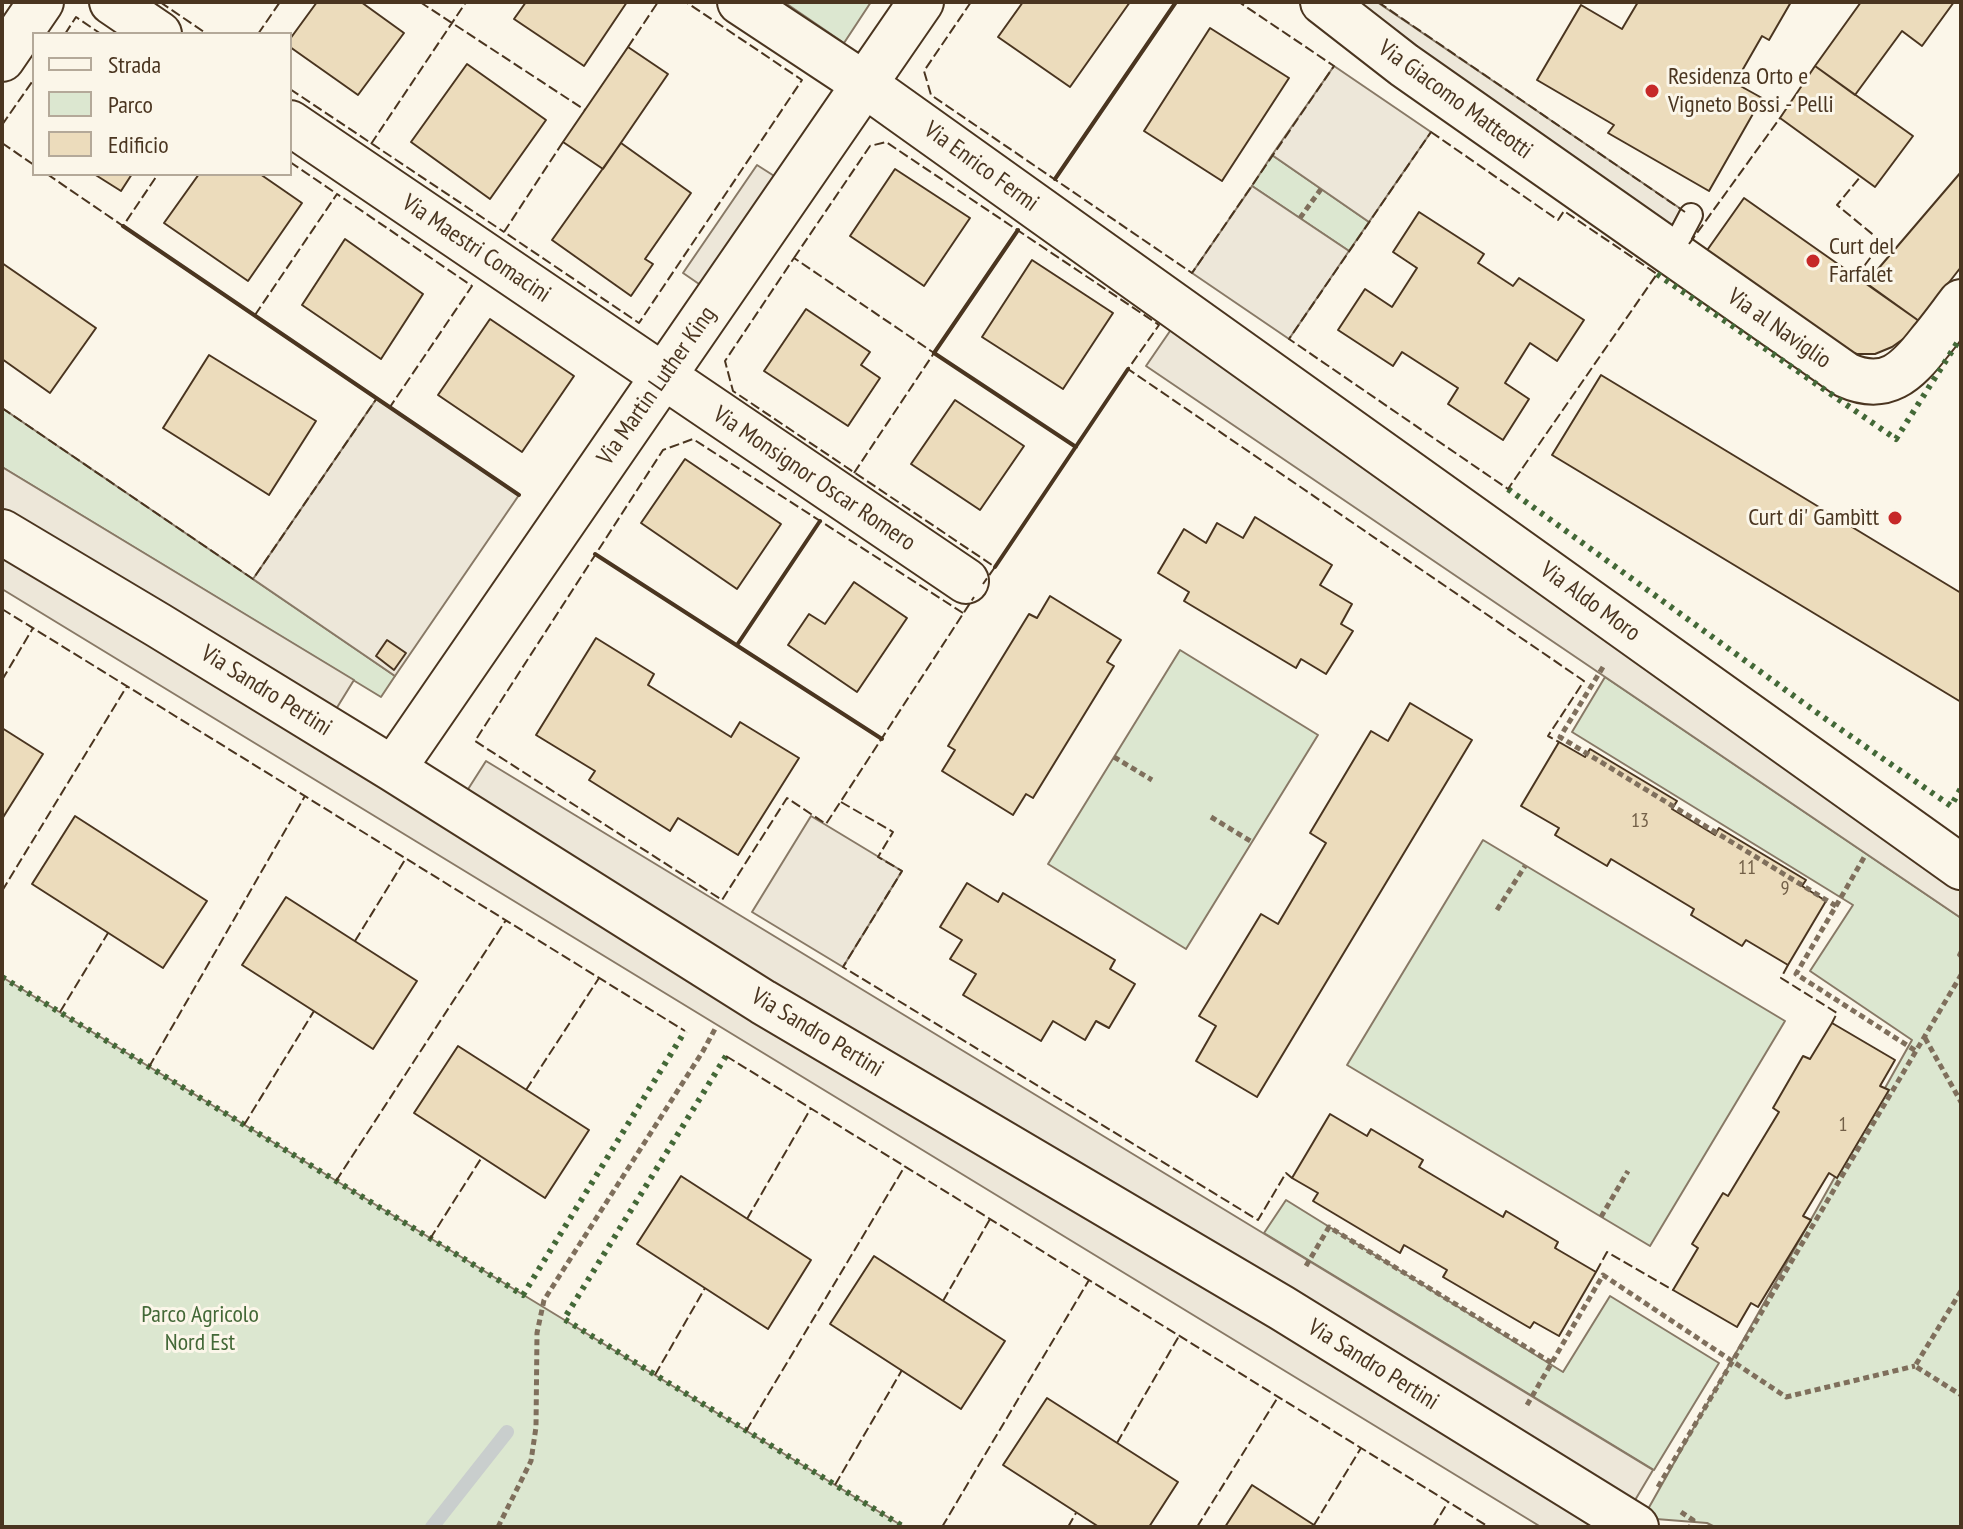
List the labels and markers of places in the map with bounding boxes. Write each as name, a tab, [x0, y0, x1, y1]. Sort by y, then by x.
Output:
place label: Residenza Orto e Vigneto Bossi - Pelli	[1668, 63, 1834, 119]
marker: Residenza Orto e Vigneto Bossi - Pelli	[1643, 82, 1661, 100]
place label: Curt del Farfalet	[1829, 233, 1895, 289]
marker: Curt del Farfalet	[1804, 252, 1822, 270]
place label: Curt di' Gambìtt	[1748, 504, 1879, 532]
marker: Curt di' Gambìtt	[1886, 509, 1904, 527]

